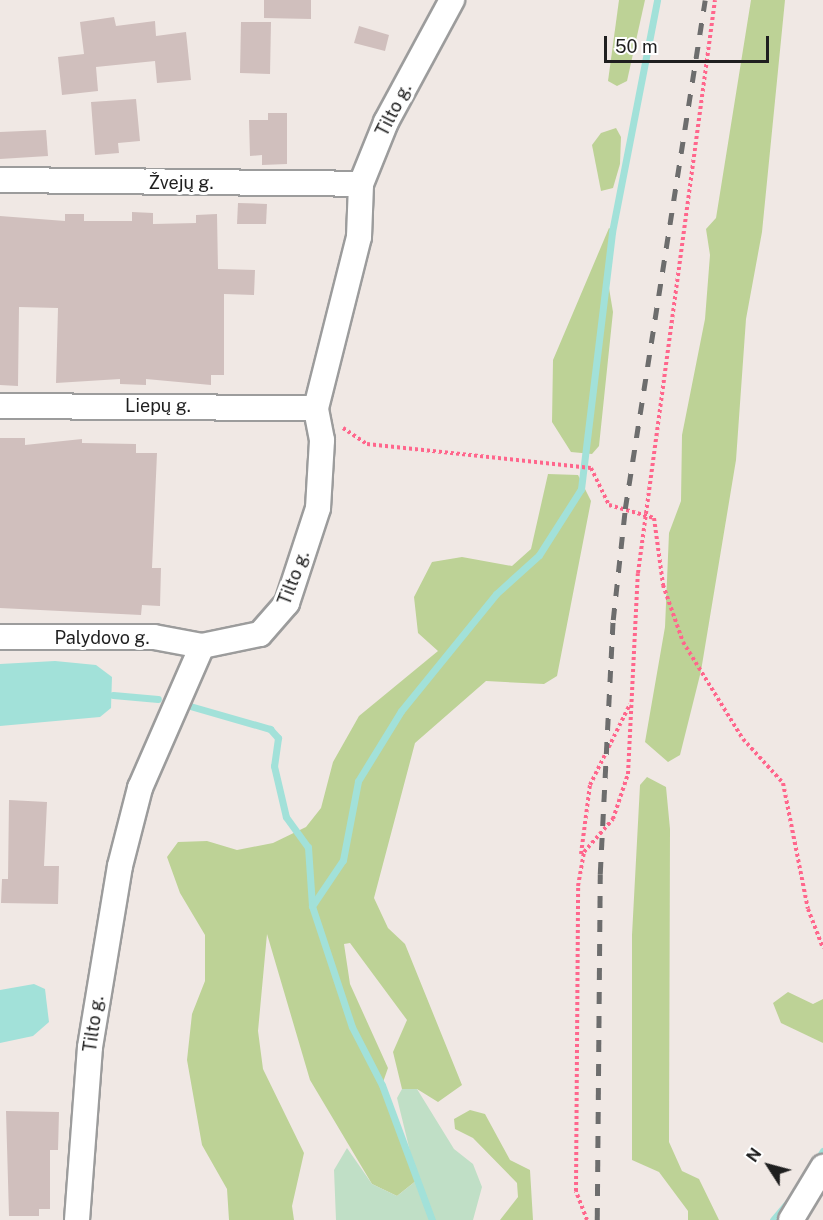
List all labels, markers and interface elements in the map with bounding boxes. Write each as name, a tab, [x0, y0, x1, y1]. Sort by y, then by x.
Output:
scale bar	[607, 24, 772, 62]
text: 50 m	[615, 36, 658, 57]
street label: Tilto g.	[372, 80, 416, 140]
street label: Žvejų g.	[148, 172, 214, 194]
street label: Liepų g.	[125, 395, 191, 417]
street label: Tilto g.	[274, 548, 314, 608]
street label: Palydovo g.	[54, 627, 150, 649]
street label: Tilto g.	[79, 994, 109, 1054]
north arrow	[739, 1136, 799, 1196]
text: N	[743, 1144, 765, 1166]

